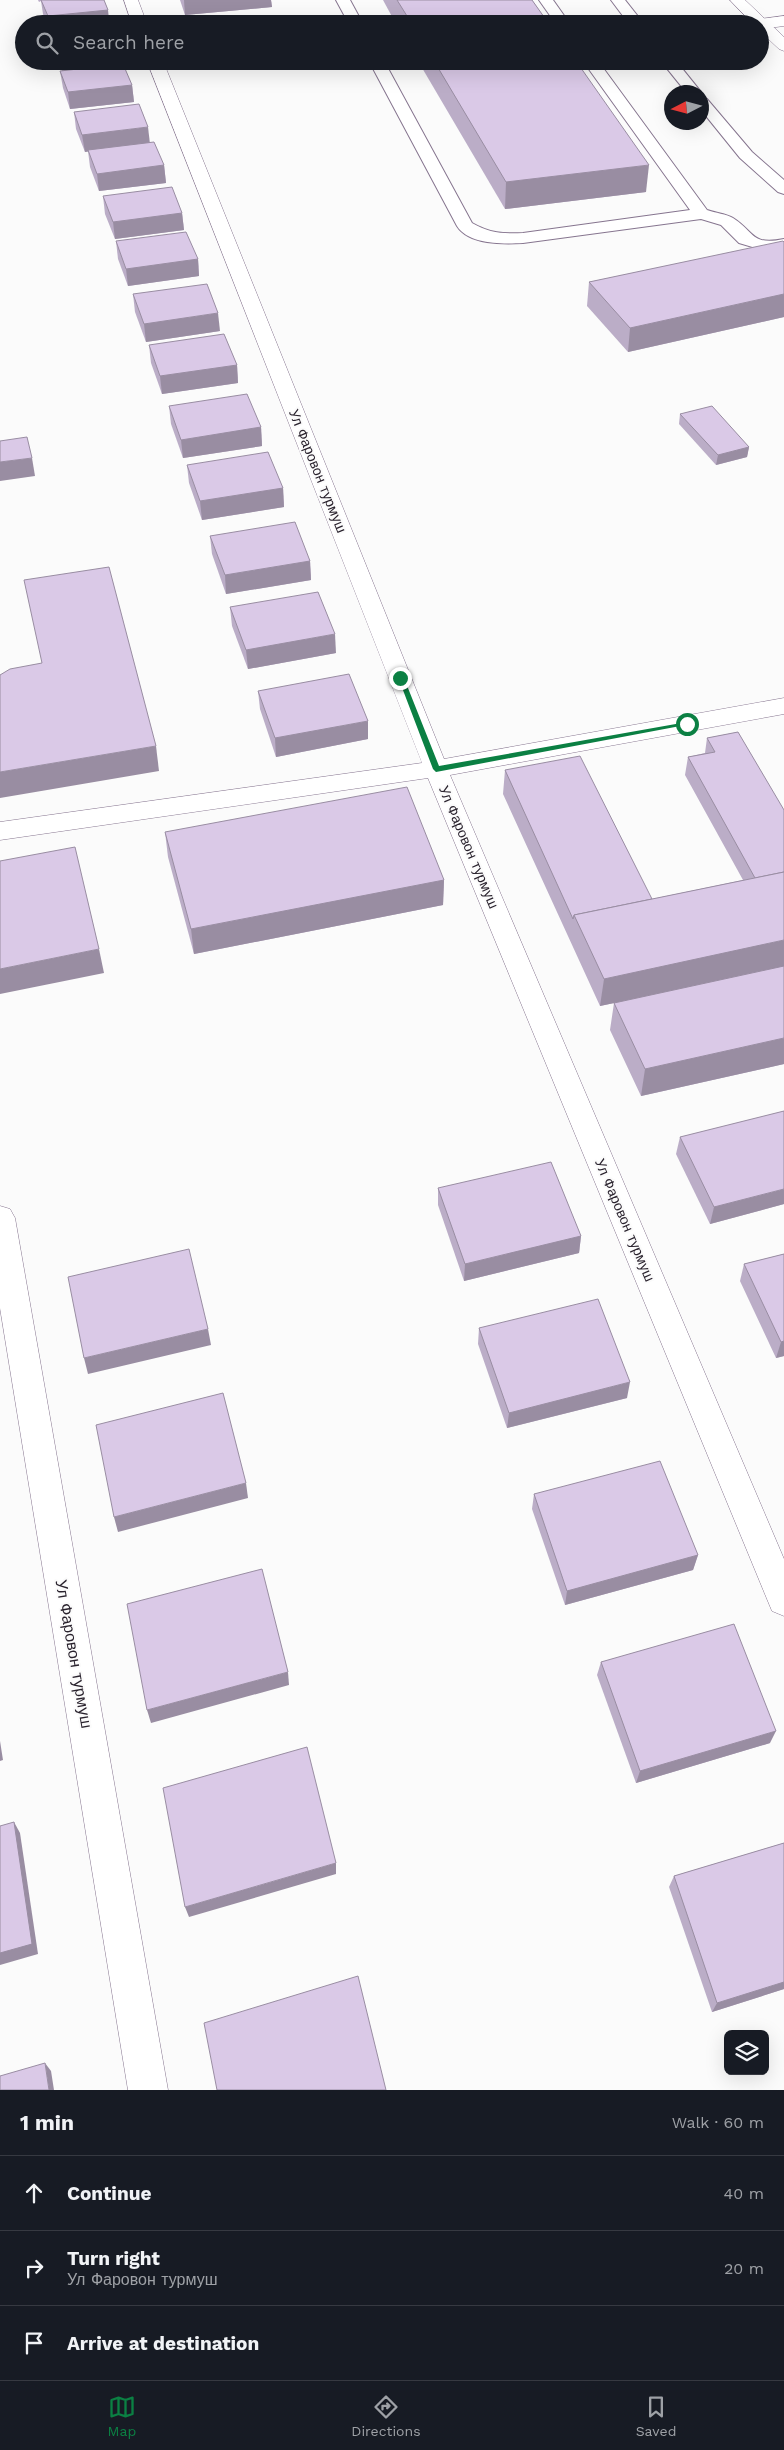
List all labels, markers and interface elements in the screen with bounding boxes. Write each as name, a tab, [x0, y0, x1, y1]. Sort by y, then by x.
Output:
search box	[15, 15, 769, 70]
icon: search	[33, 29, 61, 57]
text: Search here	[73, 31, 184, 54]
north arrow	[664, 85, 709, 130]
street label: Ул Фаровон турмуш	[286, 407, 350, 535]
route end	[389, 667, 412, 690]
route start	[676, 713, 699, 736]
street label: Ул Фаровон турмуш	[436, 783, 502, 911]
street label: Ул Фаровон турмуш	[592, 1156, 658, 1284]
street label: Ул Фаровон турмуш	[52, 1578, 96, 1730]
map controls	[724, 2030, 769, 2075]
button: layers	[724, 2030, 769, 2075]
text: 1 min	[20, 2110, 74, 2135]
text: Walk · 60 m	[672, 2113, 764, 2132]
icon: ahead	[20, 2179, 48, 2207]
text: Continue	[67, 2182, 151, 2205]
text: 40 m	[724, 2184, 764, 2203]
text: Turn right	[67, 2247, 160, 2270]
icon: right	[20, 2254, 48, 2282]
text: 20 m	[724, 2259, 764, 2278]
text: Ул Фаровон турмуш	[67, 2270, 218, 2289]
icon: arrive	[20, 2329, 48, 2357]
text: Arrive at destination	[67, 2332, 259, 2355]
tab: Map	[108, 2393, 136, 2439]
tab: Directions	[351, 2393, 421, 2439]
tab: Saved	[636, 2393, 676, 2439]

